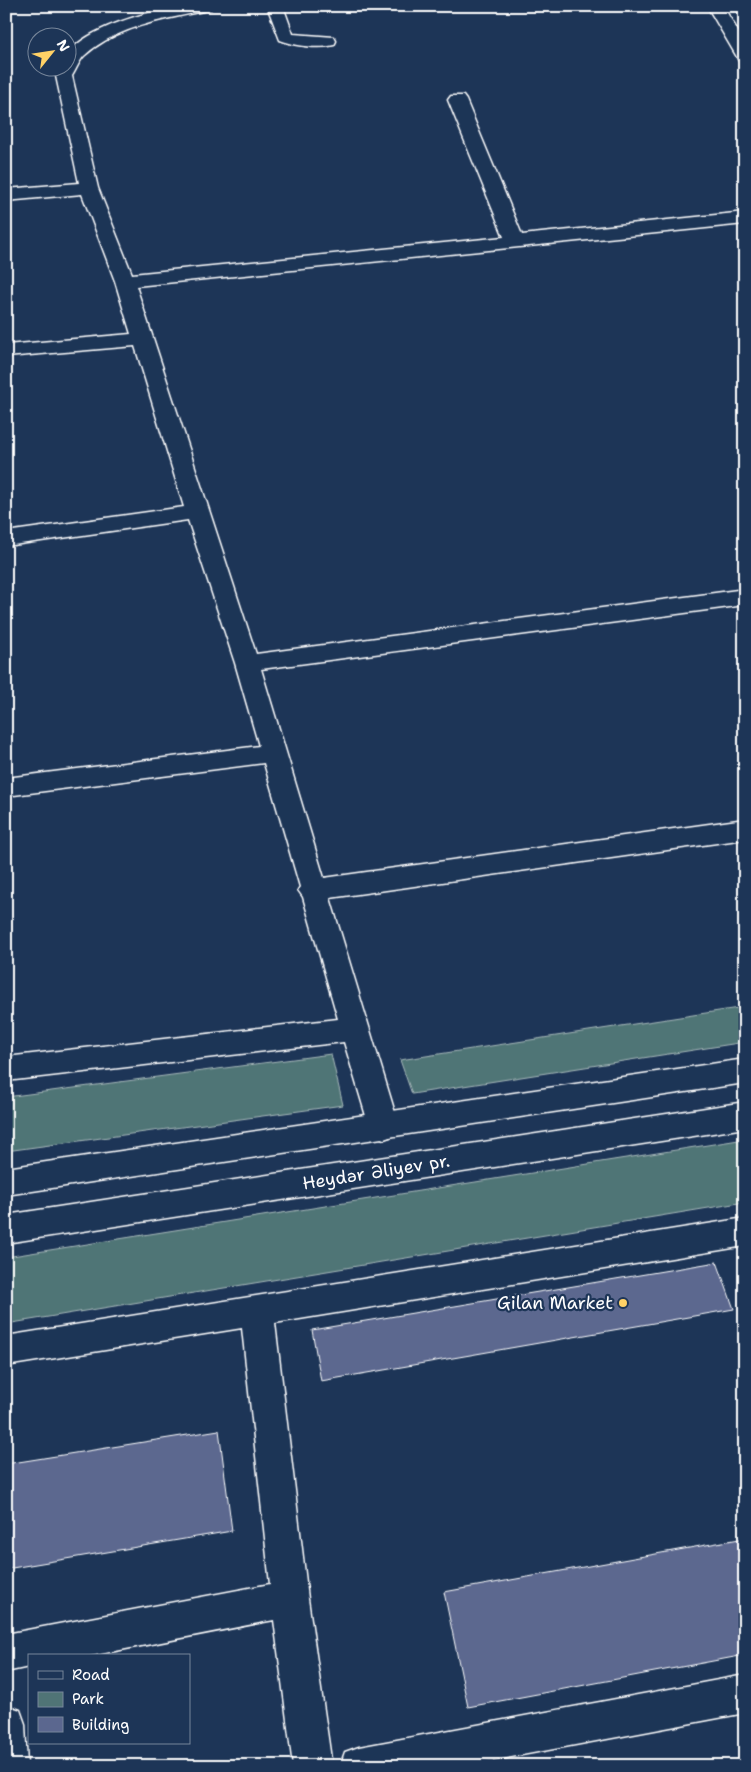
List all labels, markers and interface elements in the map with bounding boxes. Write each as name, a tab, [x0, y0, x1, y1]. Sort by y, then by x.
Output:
north arrow	[28, 28, 78, 78]
text: N	[53, 36, 74, 55]
street label: Heydər Əliyev pr.	[301, 1148, 451, 1196]
place label: Gilan Market	[497, 1291, 613, 1315]
marker: Gilan Market	[617, 1297, 629, 1309]
legend	[28, 1654, 190, 1744]
text: Road	[72, 1665, 110, 1685]
text: Park	[72, 1689, 104, 1709]
text: Building	[72, 1715, 129, 1735]

